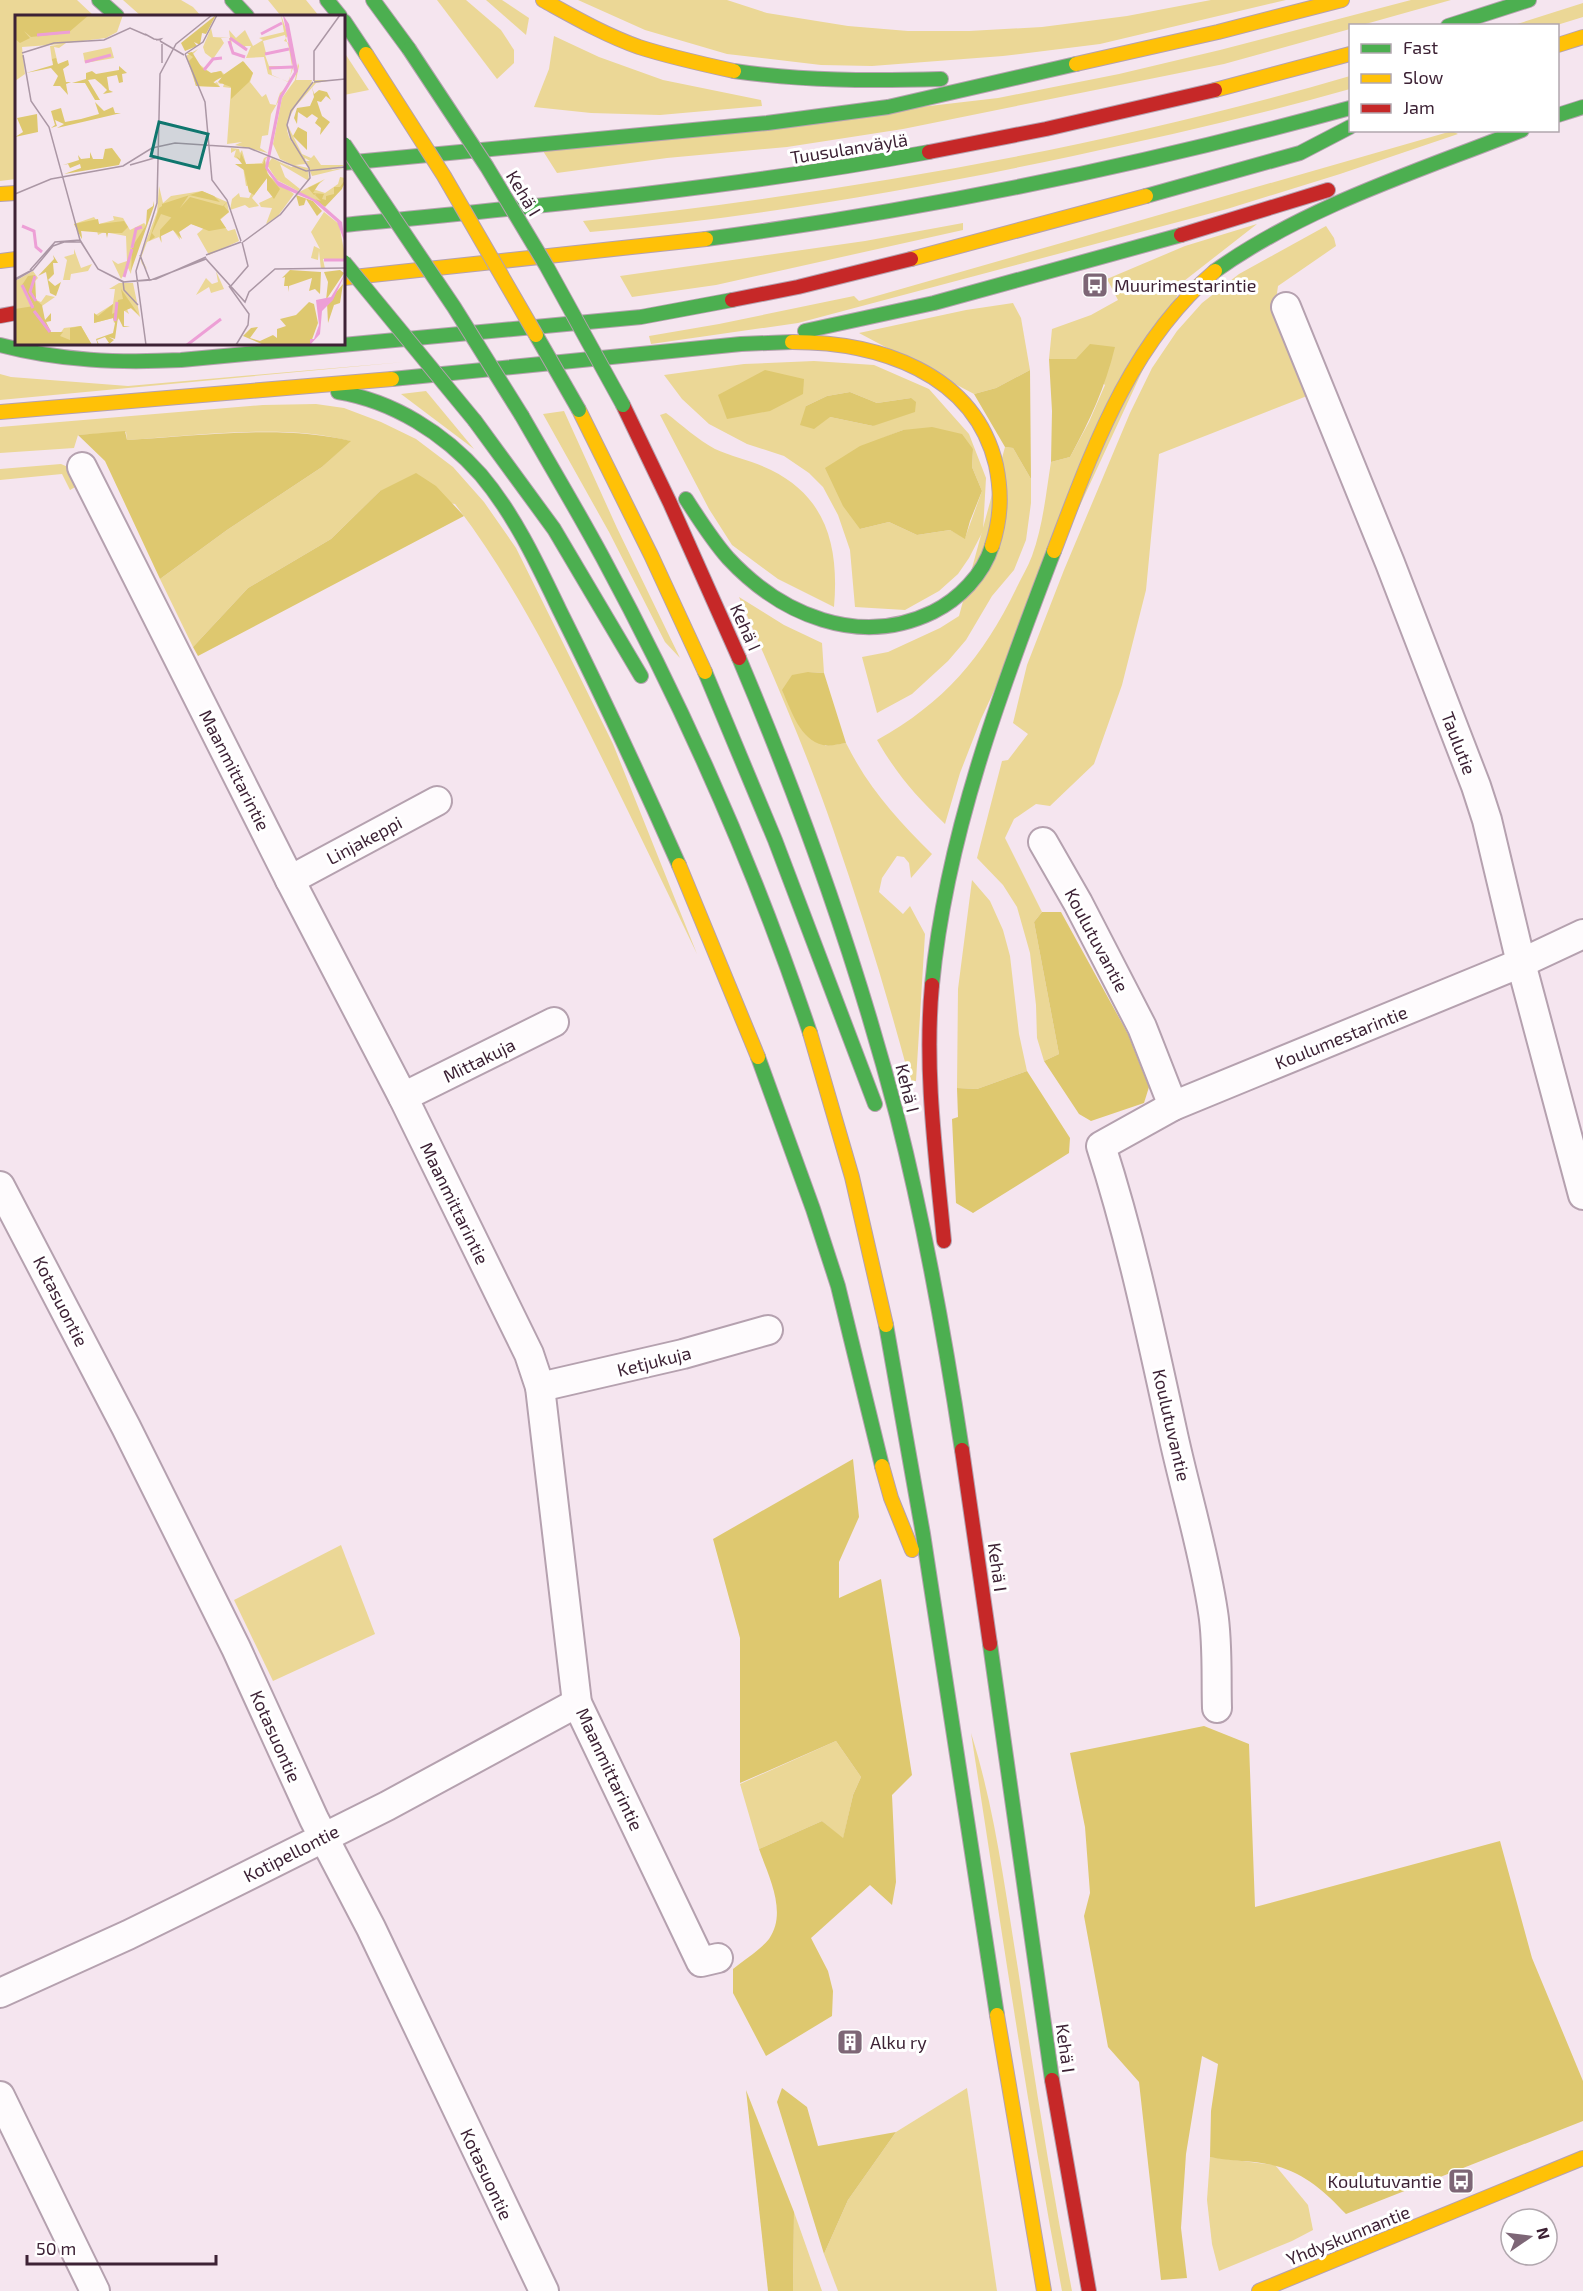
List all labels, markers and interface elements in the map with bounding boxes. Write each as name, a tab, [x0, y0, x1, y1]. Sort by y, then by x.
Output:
inset map	[15, 15, 345, 345]
legend	[1349, 24, 1559, 132]
text: Fast	[1403, 36, 1438, 58]
text: Slow	[1403, 66, 1444, 88]
text: Jam	[1403, 96, 1435, 118]
street label: Tuusulanväylä	[789, 128, 909, 168]
street label: Kehä I	[502, 166, 546, 220]
bus stop icon: Muurimestarintie	[1080, 270, 1110, 300]
place label: Muurimestarintie	[1114, 274, 1256, 296]
street label: Kehä I	[726, 600, 766, 654]
street label: Maanmittarintie	[195, 706, 275, 834]
street label: Taulutie	[1437, 708, 1481, 778]
street label: Linjakeppi	[322, 811, 406, 869]
street label: Koulutuvantie	[1060, 884, 1134, 996]
street label: Koulumestarintie	[1272, 1000, 1410, 1074]
street label: Mittakuja	[439, 1033, 519, 1087]
street label: Kehä I	[891, 1061, 925, 1115]
street label: Maanmittarintie	[416, 1138, 494, 1268]
street label: Kotasuontie	[29, 1252, 93, 1350]
street label: Ketjukuja	[615, 1341, 693, 1381]
street label: Koulutuvantie	[1148, 1367, 1196, 1483]
street label: Kehä I	[984, 1541, 1012, 1593]
street label: Kotasuontie	[246, 1687, 306, 1785]
street label: Maanmittarintie	[572, 1704, 648, 1834]
street label: Kotipellontie	[239, 1819, 343, 1887]
street label: Kehä I	[1052, 2022, 1080, 2074]
building icon: Alku ry	[835, 2027, 865, 2057]
place label: Alku ry	[870, 2031, 927, 2053]
street label: Kotasuontie	[456, 2125, 518, 2223]
bus stop icon: Koulutuvantie	[1446, 2166, 1476, 2196]
place label: Koulutuvantie	[1328, 2170, 1442, 2192]
street label: Yhdyskunnantie	[1283, 2200, 1413, 2270]
north arrow	[1499, 2207, 1559, 2267]
text: N	[1533, 2225, 1555, 2241]
scale bar	[27, 2228, 216, 2266]
text: 50 m	[36, 2237, 76, 2259]

